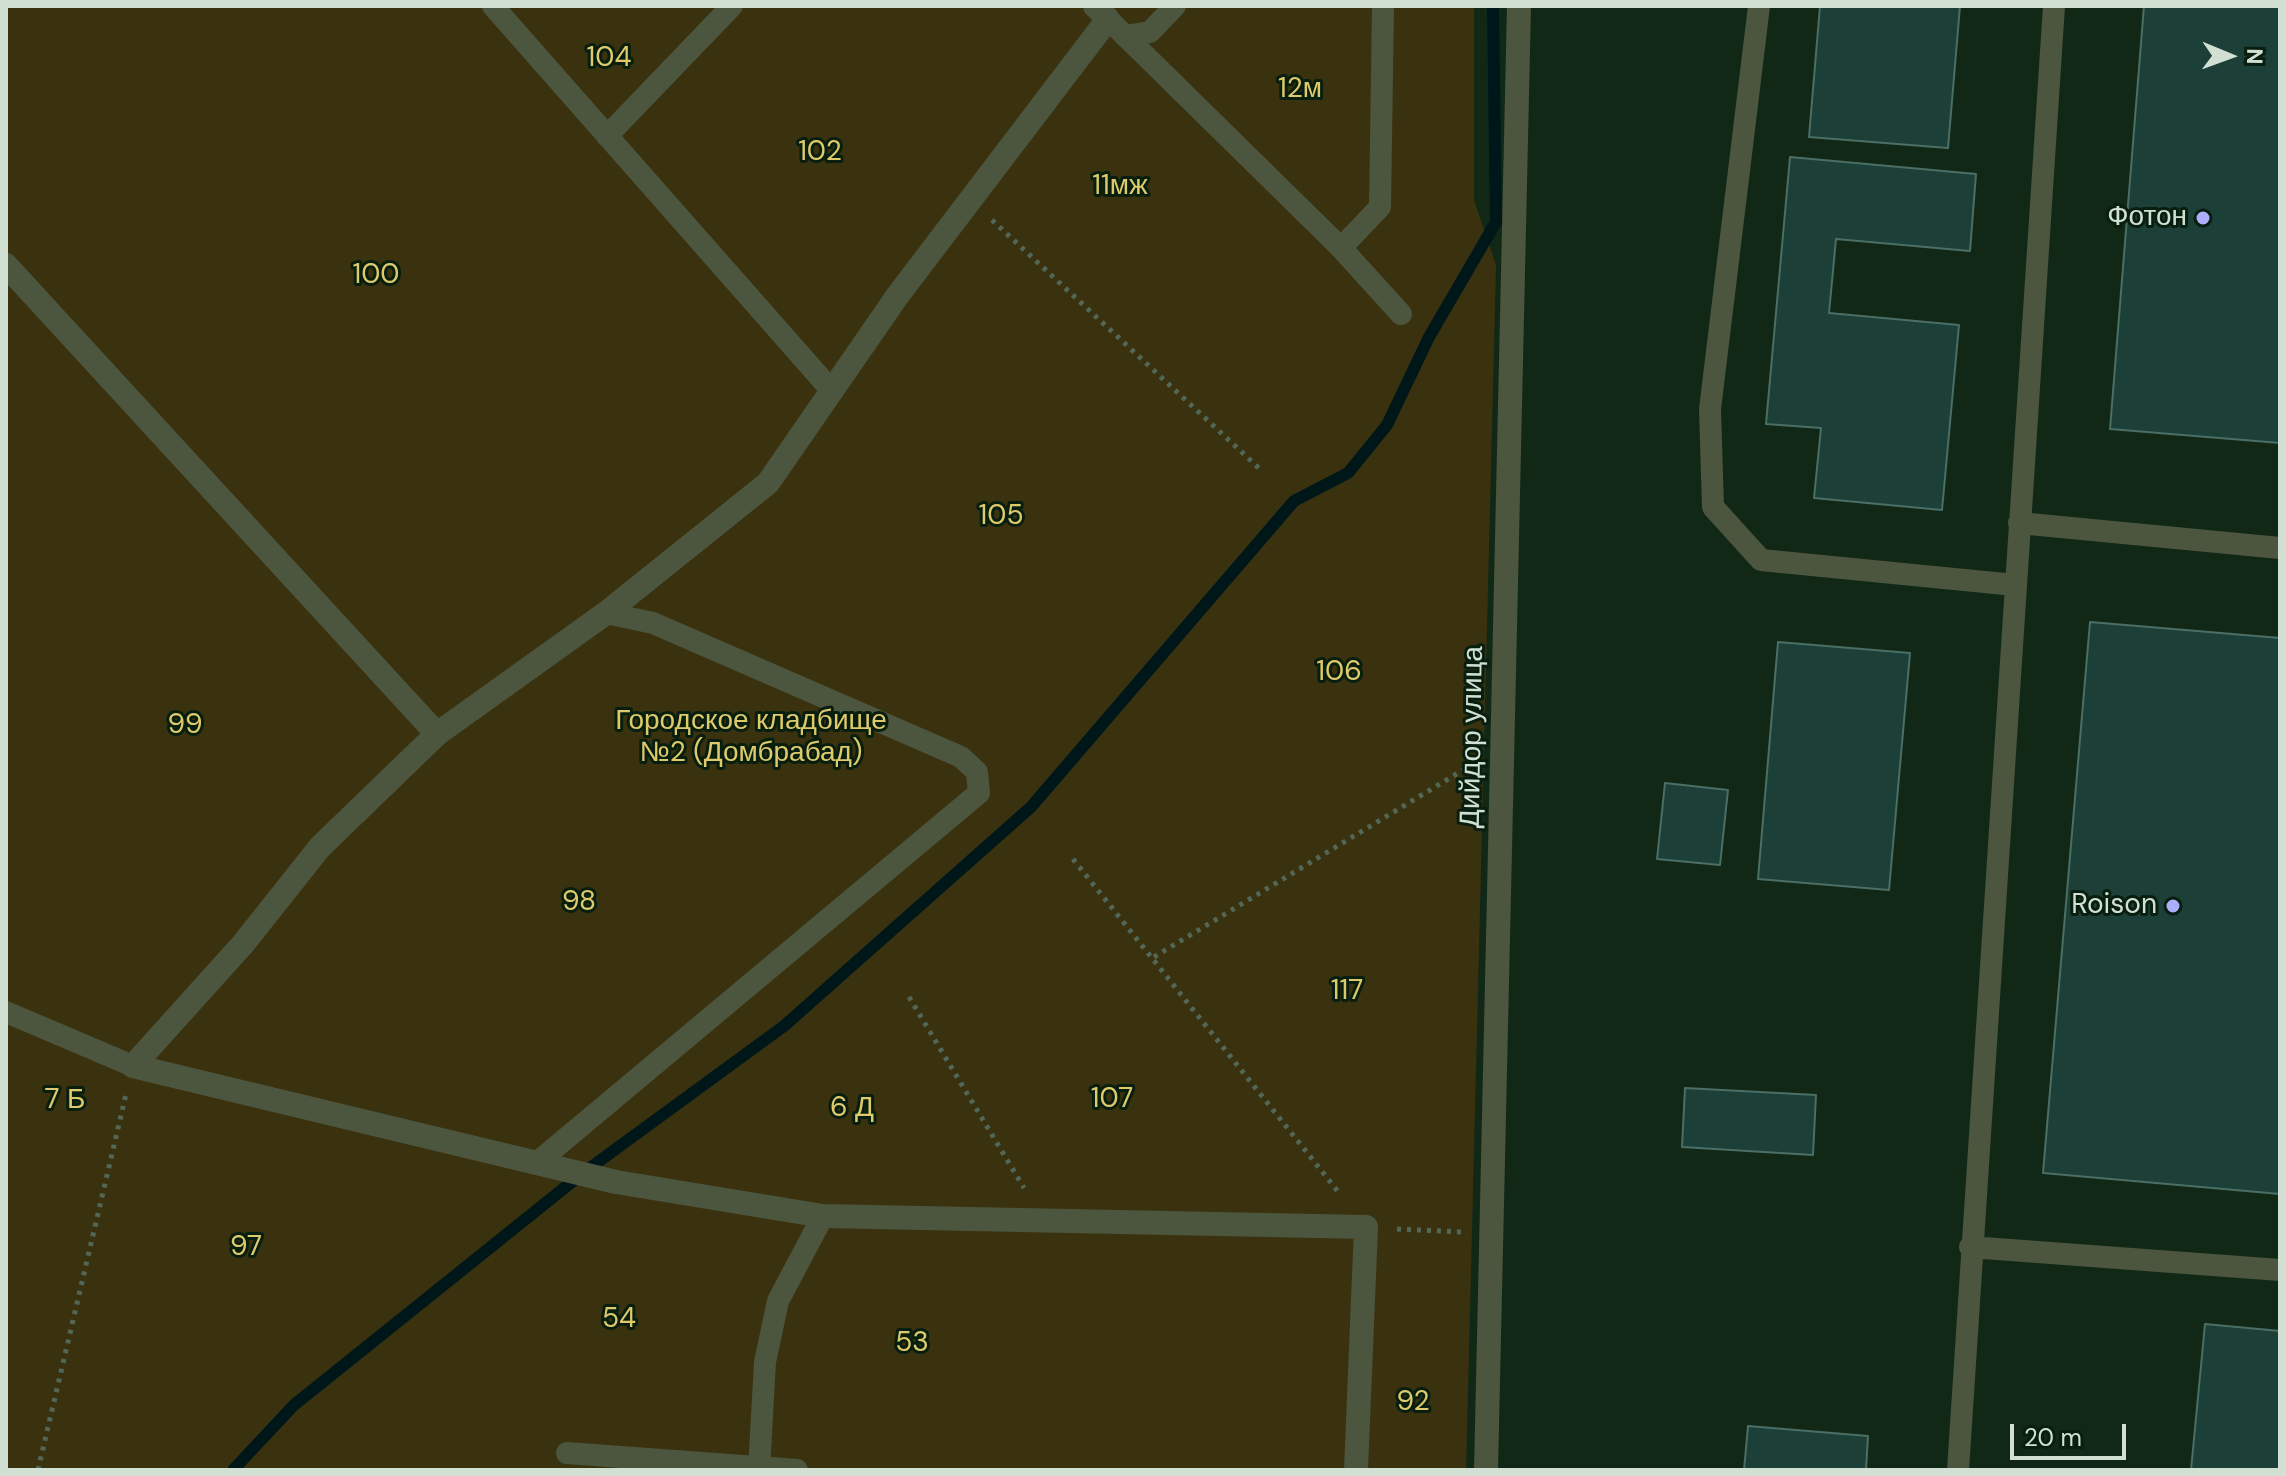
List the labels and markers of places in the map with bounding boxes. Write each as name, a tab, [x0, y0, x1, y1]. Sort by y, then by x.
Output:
place label: Фотон	[2107, 201, 2187, 235]
marker: Фотон	[2194, 209, 2212, 227]
place label: Roison	[2071, 889, 2157, 923]
marker: Roison	[2164, 897, 2182, 915]

